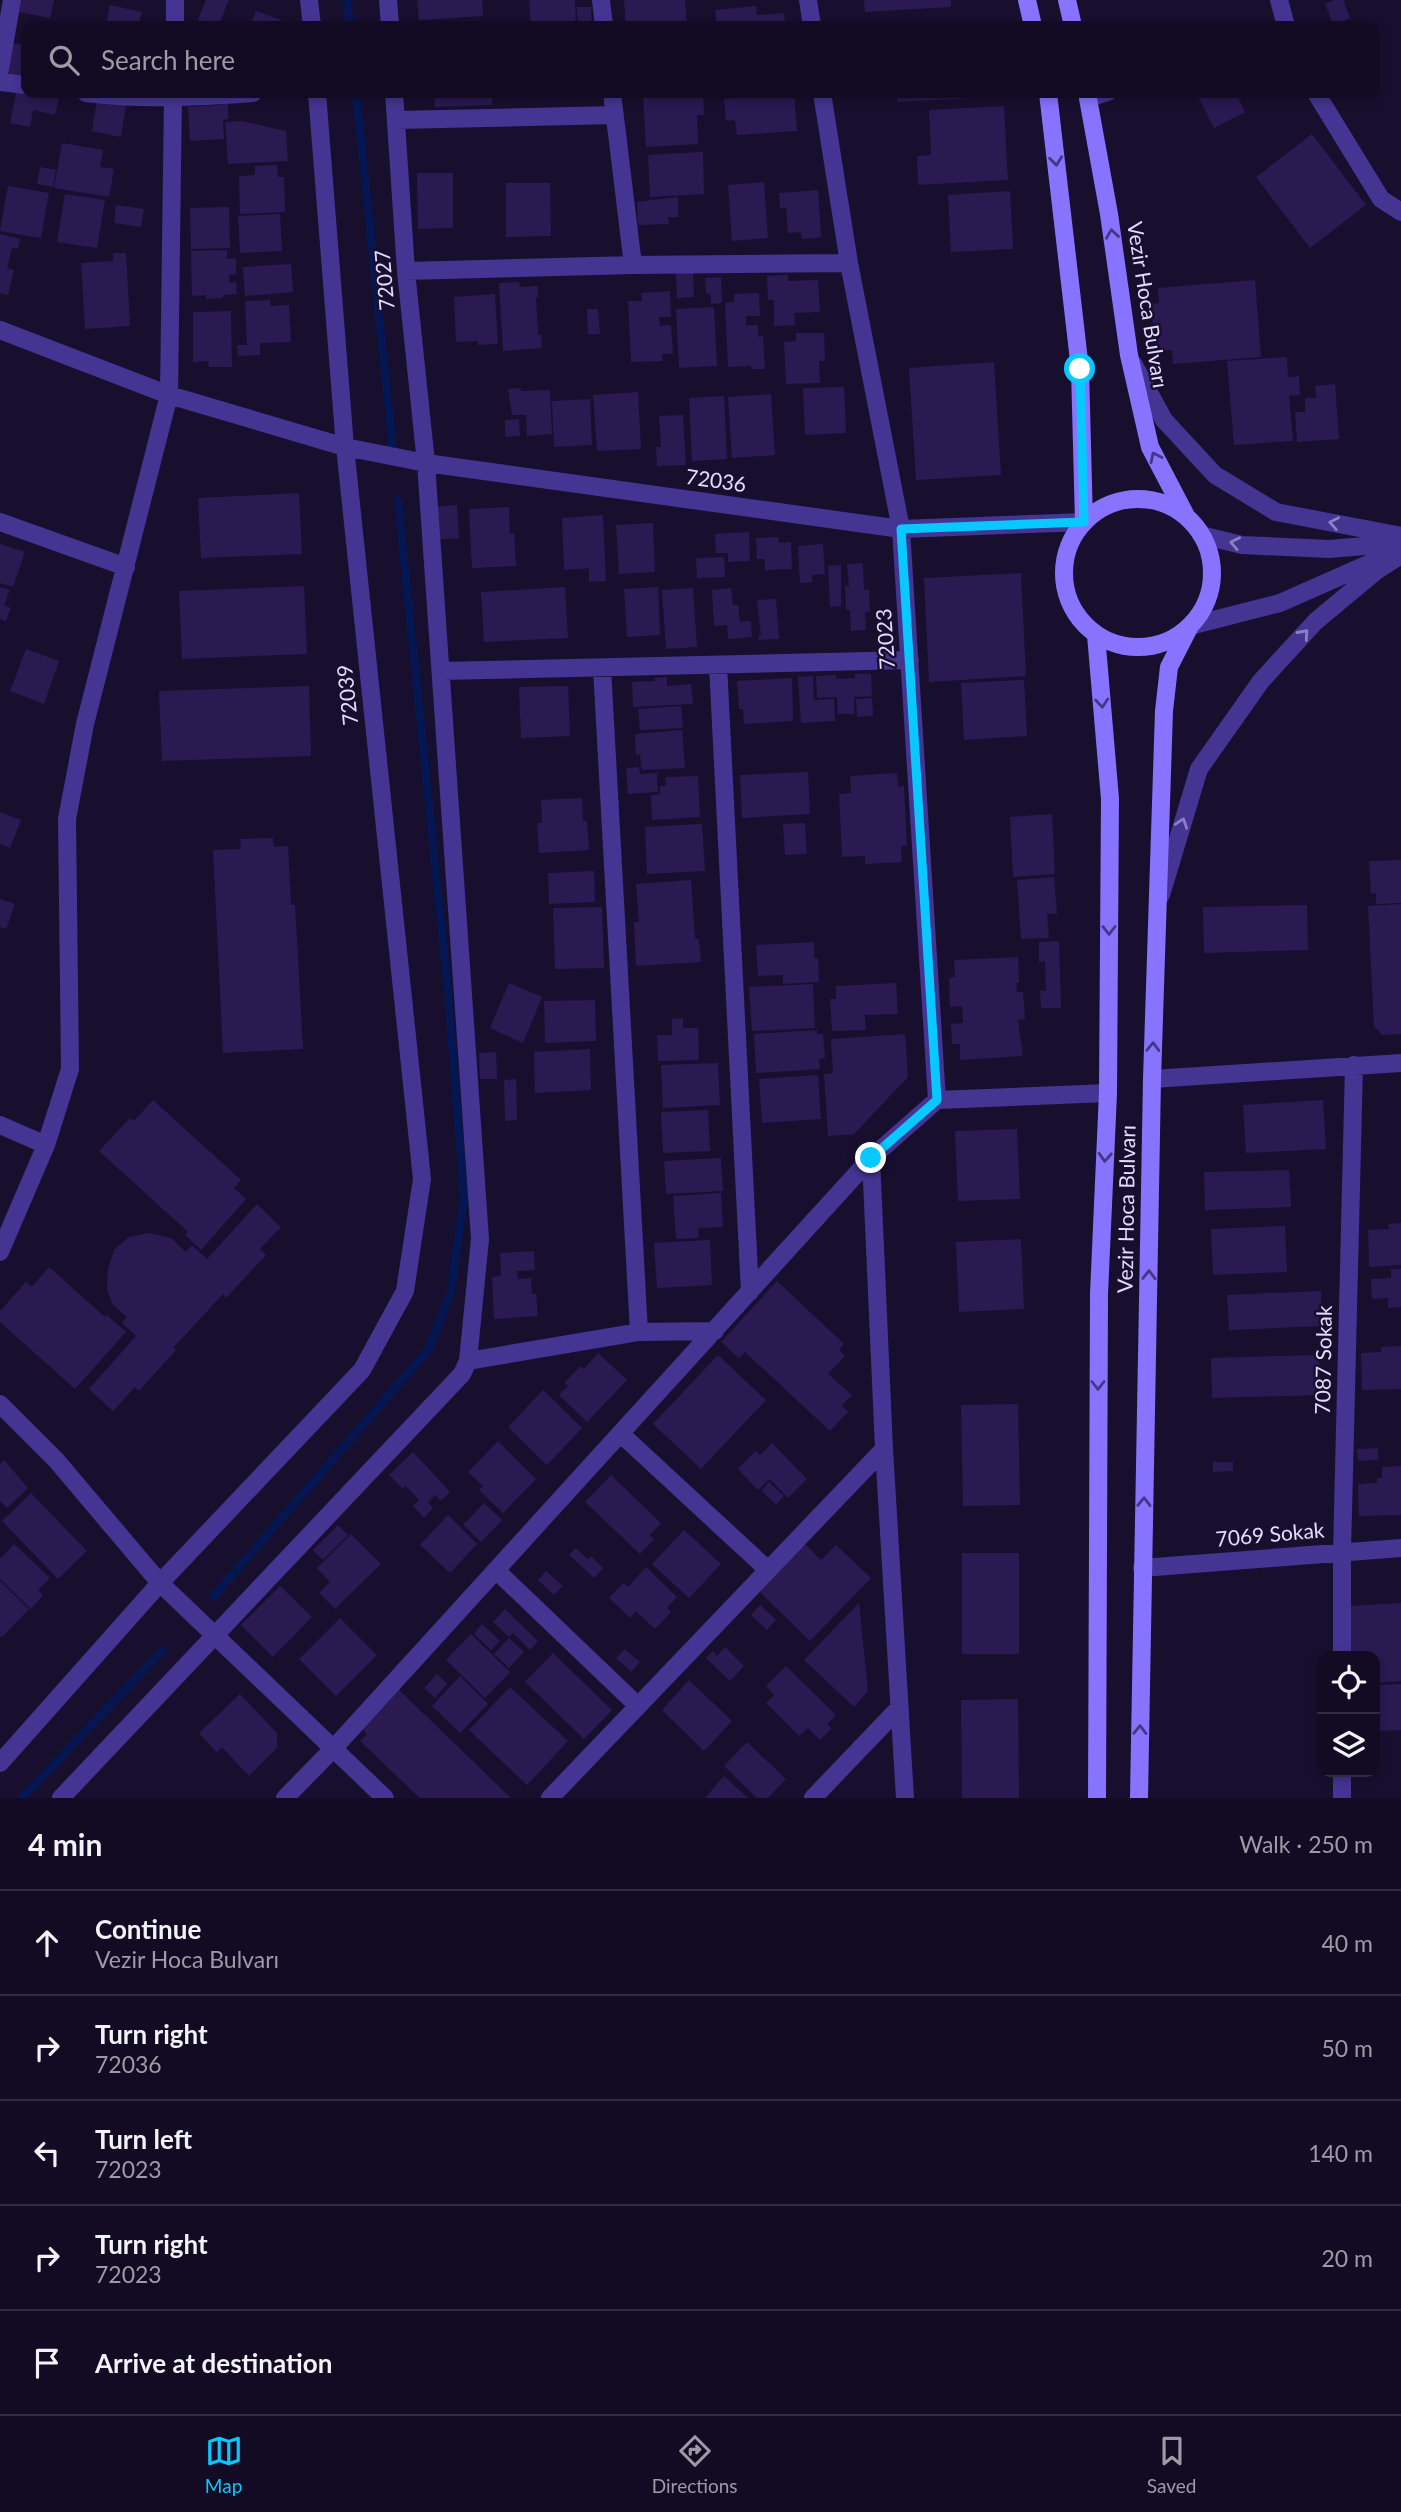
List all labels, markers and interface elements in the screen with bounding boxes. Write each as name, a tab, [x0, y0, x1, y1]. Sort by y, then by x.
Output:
search box	[21, 21, 1380, 98]
icon: search	[45, 41, 83, 79]
text: Search here	[101, 44, 235, 76]
one-way arrow	[1048, 155, 1063, 166]
street label: Vezir Hoca Bulvarı	[1123, 220, 1174, 390]
one-way arrow	[1105, 228, 1120, 240]
street label: 72027	[368, 249, 399, 312]
route start	[1064, 353, 1095, 384]
one-way arrow	[1150, 451, 1164, 464]
street label: 72036	[684, 463, 748, 496]
one-way arrow	[1328, 516, 1340, 531]
one-way arrow	[1230, 536, 1242, 551]
street label: 72023	[870, 608, 899, 670]
one-way arrow	[1295, 629, 1308, 642]
street label: 72039	[331, 664, 362, 727]
one-way arrow	[1094, 697, 1109, 708]
one-way arrow	[1173, 817, 1188, 829]
one-way arrow	[1101, 925, 1117, 936]
one-way arrow	[1145, 1042, 1160, 1053]
street label: Vezir Hoca Bulvarı	[1112, 1125, 1139, 1293]
route end	[855, 1142, 886, 1173]
one-way arrow	[1098, 1152, 1113, 1163]
one-way arrow	[1141, 1269, 1156, 1280]
street label: 7087 Sokak	[1309, 1305, 1336, 1415]
one-way arrow	[1090, 1380, 1106, 1390]
one-way arrow	[1136, 1497, 1151, 1508]
street label: 7069 Sokak	[1214, 1516, 1326, 1551]
map controls	[1317, 1651, 1380, 1777]
button: locate	[1317, 1651, 1380, 1714]
button: layers	[1317, 1714, 1380, 1777]
one-way arrow	[1132, 1724, 1147, 1735]
text: 4 min	[28, 1826, 102, 1862]
text: Walk · 250 m	[1239, 1830, 1373, 1858]
text: Continue	[95, 1913, 201, 1945]
icon: ahead	[28, 1924, 66, 1962]
text: 40 m	[1322, 1929, 1373, 1957]
text: Vezir Hoca Bulvarı	[95, 1945, 279, 1973]
text: Turn right	[95, 2018, 208, 2050]
icon: right	[28, 2029, 66, 2067]
text: 50 m	[1322, 2034, 1373, 2062]
text: 72036	[95, 2050, 162, 2078]
text: Turn left	[95, 2123, 192, 2155]
icon: left	[28, 2134, 66, 2172]
text: 140 m	[1308, 2139, 1373, 2167]
text: 72023	[95, 2155, 162, 2183]
text: Turn right	[95, 2228, 208, 2260]
icon: right	[28, 2239, 66, 2277]
text: 20 m	[1322, 2244, 1373, 2272]
text: 72023	[95, 2260, 162, 2288]
icon: arrive	[28, 2344, 66, 2382]
text: Arrive at destination	[95, 2347, 332, 2379]
tab: Map	[205, 2432, 243, 2497]
tab: Directions	[652, 2432, 738, 2497]
tab: Saved	[1147, 2432, 1196, 2497]

